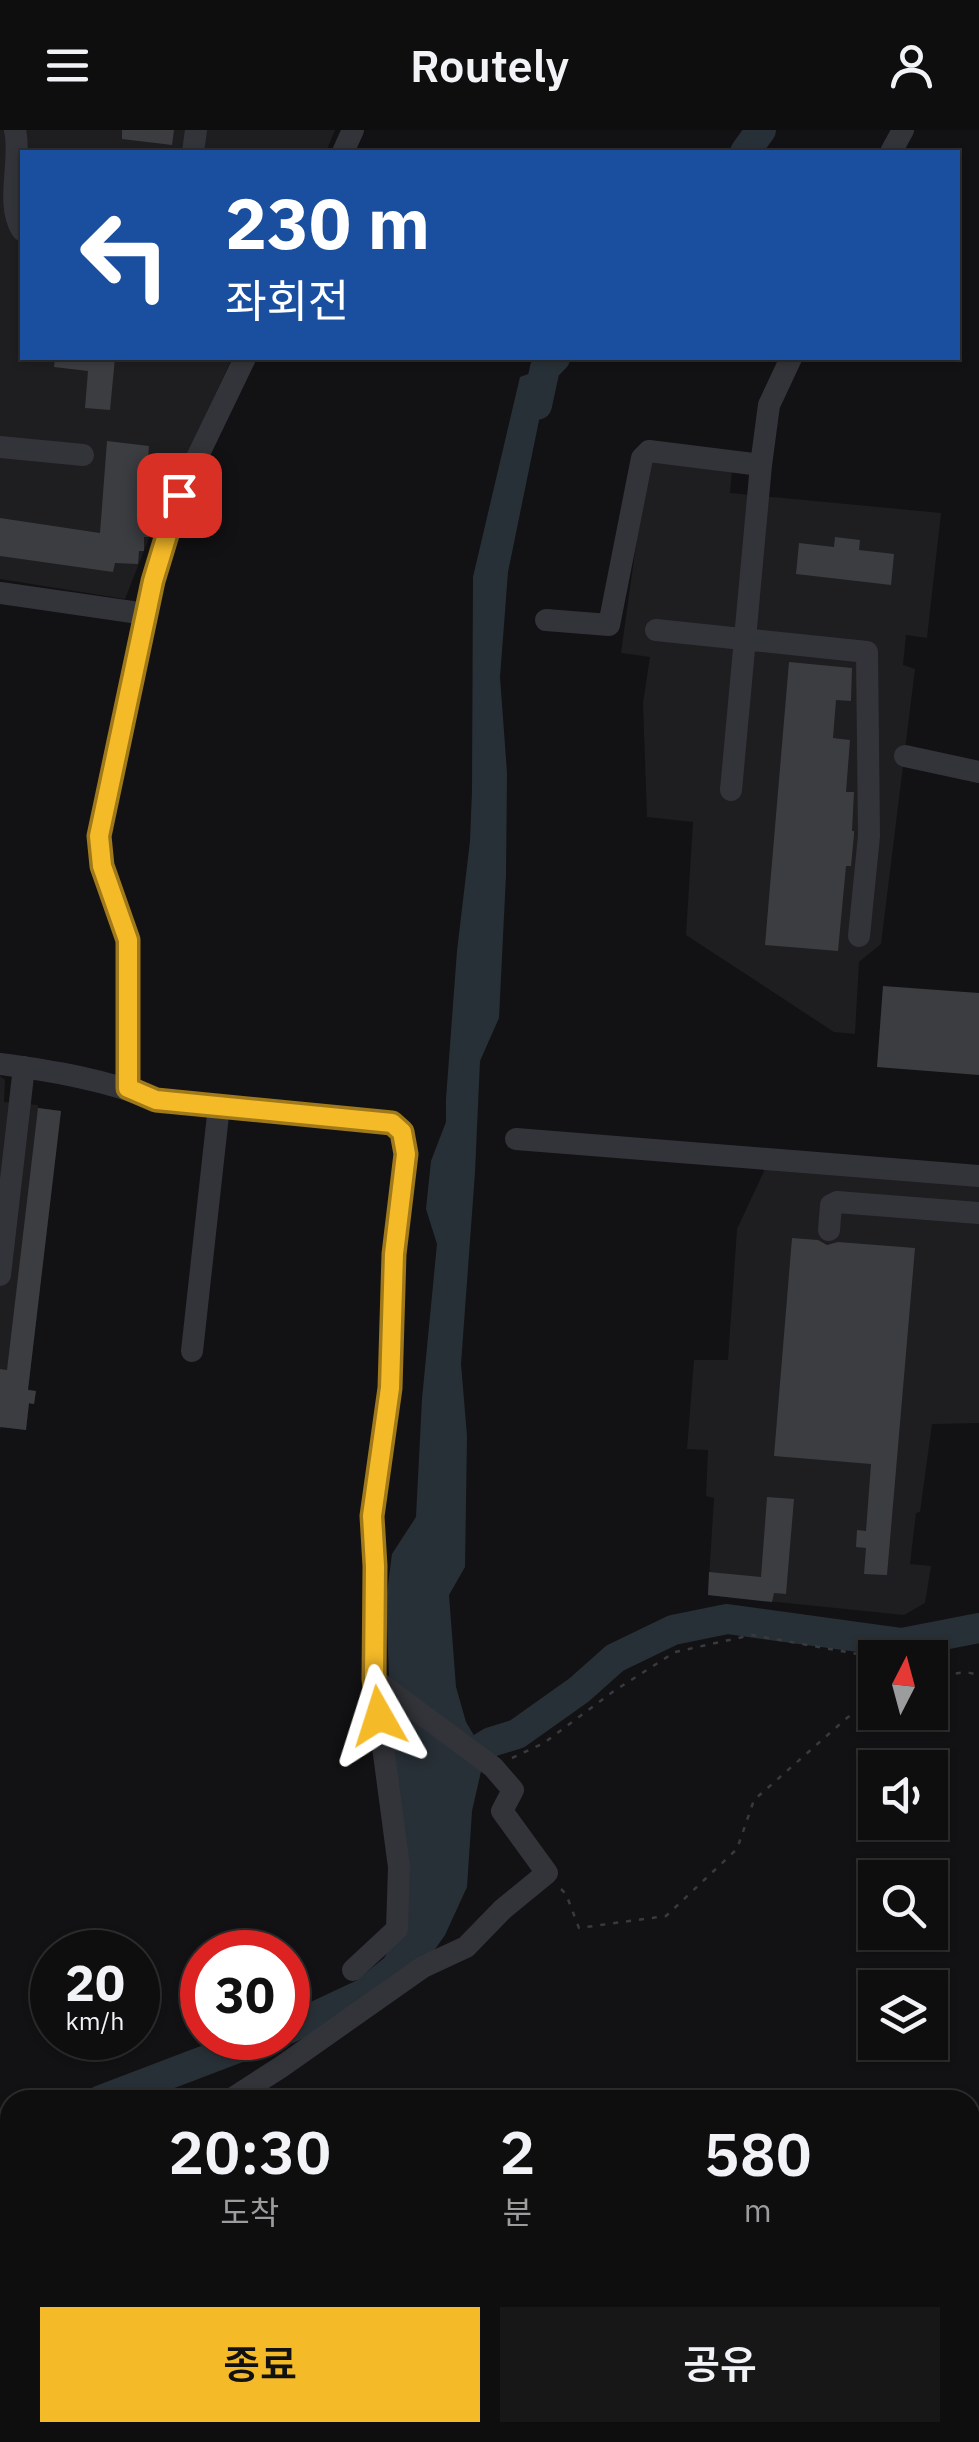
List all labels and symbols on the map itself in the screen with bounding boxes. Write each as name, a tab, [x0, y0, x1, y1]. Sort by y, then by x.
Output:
pin	[137, 453, 222, 538]
north arrow	[858, 1640, 948, 1730]
position arrow	[327, 1664, 431, 1768]
speed limit sign: 30	[180, 1930, 310, 2060]

